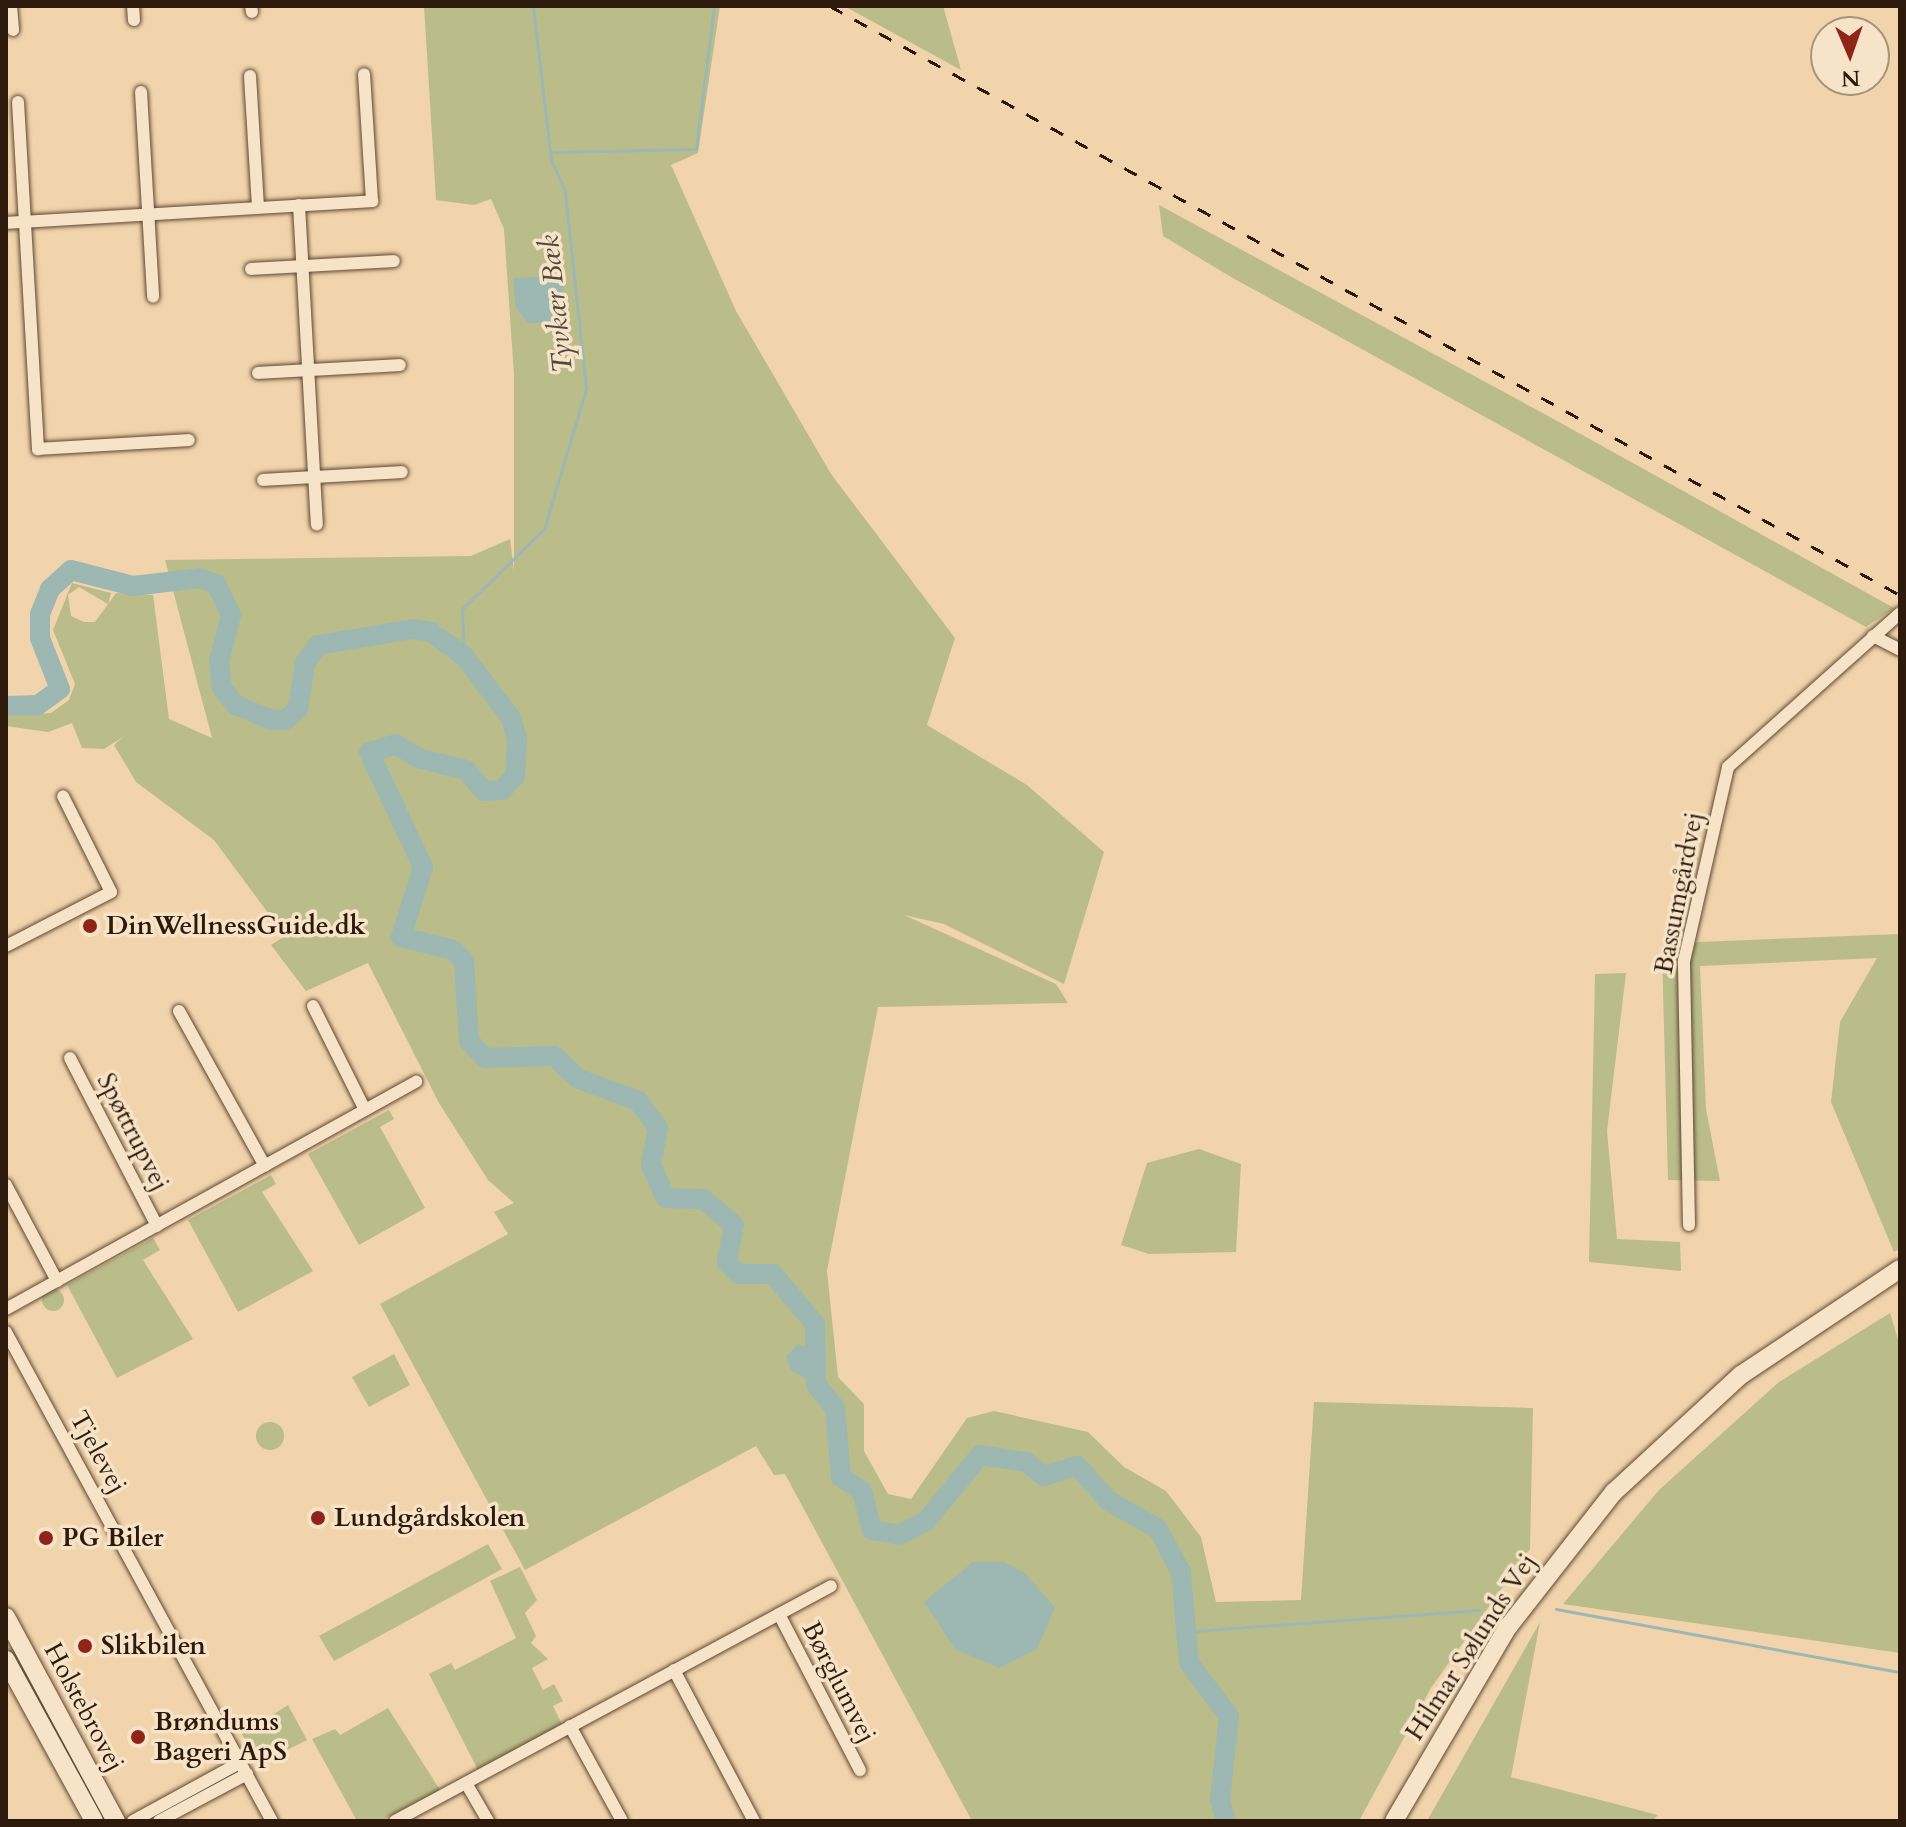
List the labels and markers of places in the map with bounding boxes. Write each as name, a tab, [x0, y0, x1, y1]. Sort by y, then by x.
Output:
place label: DinWellnessGuide.dk	[106, 910, 366, 942]
marker: DinWellnessGuide.dk	[81, 917, 99, 935]
place label: Lundgårdskolen	[334, 1502, 526, 1534]
marker: Lundgårdskolen	[309, 1509, 327, 1527]
place label: PG Biler	[62, 1522, 164, 1554]
marker: PG Biler	[37, 1529, 55, 1547]
place label: Slikbilen	[101, 1630, 206, 1662]
marker: Slikbilen	[76, 1637, 94, 1655]
place label: Brøndums Bageri ApS	[154, 1706, 287, 1768]
marker: Brøndums Bageri ApS	[129, 1728, 147, 1746]

